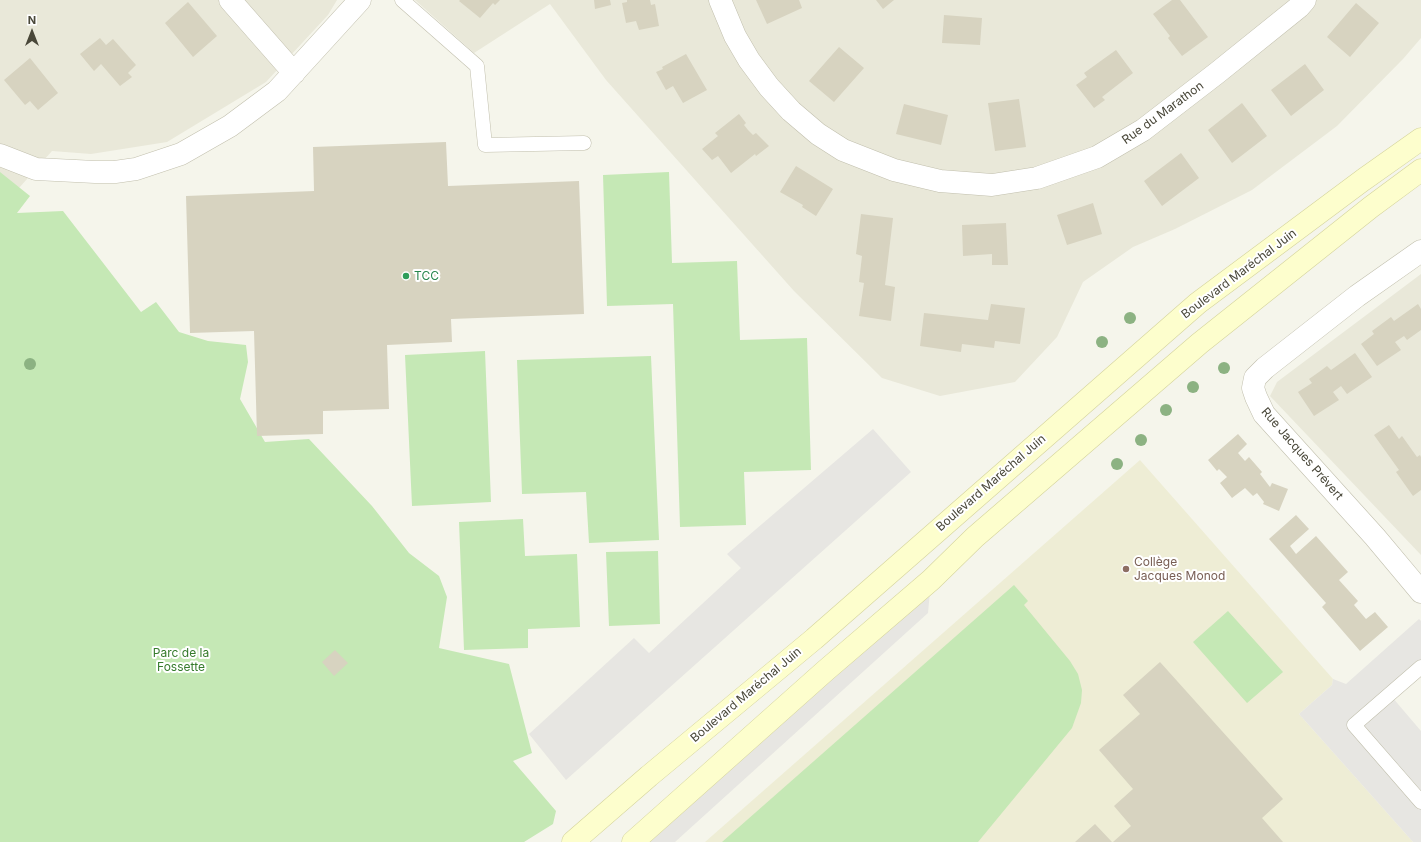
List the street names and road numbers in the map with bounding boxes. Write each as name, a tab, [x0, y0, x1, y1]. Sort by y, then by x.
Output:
street label: Rue du Marathon	[1119, 79, 1207, 147]
street label: Boulevard Maréchal Juin	[1179, 226, 1299, 322]
street label: Rue Jacques Prévert	[1258, 405, 1346, 503]
street label: Boulevard Maréchal Juin	[933, 432, 1049, 534]
street label: Boulevard Maréchal Juin	[688, 644, 804, 746]

